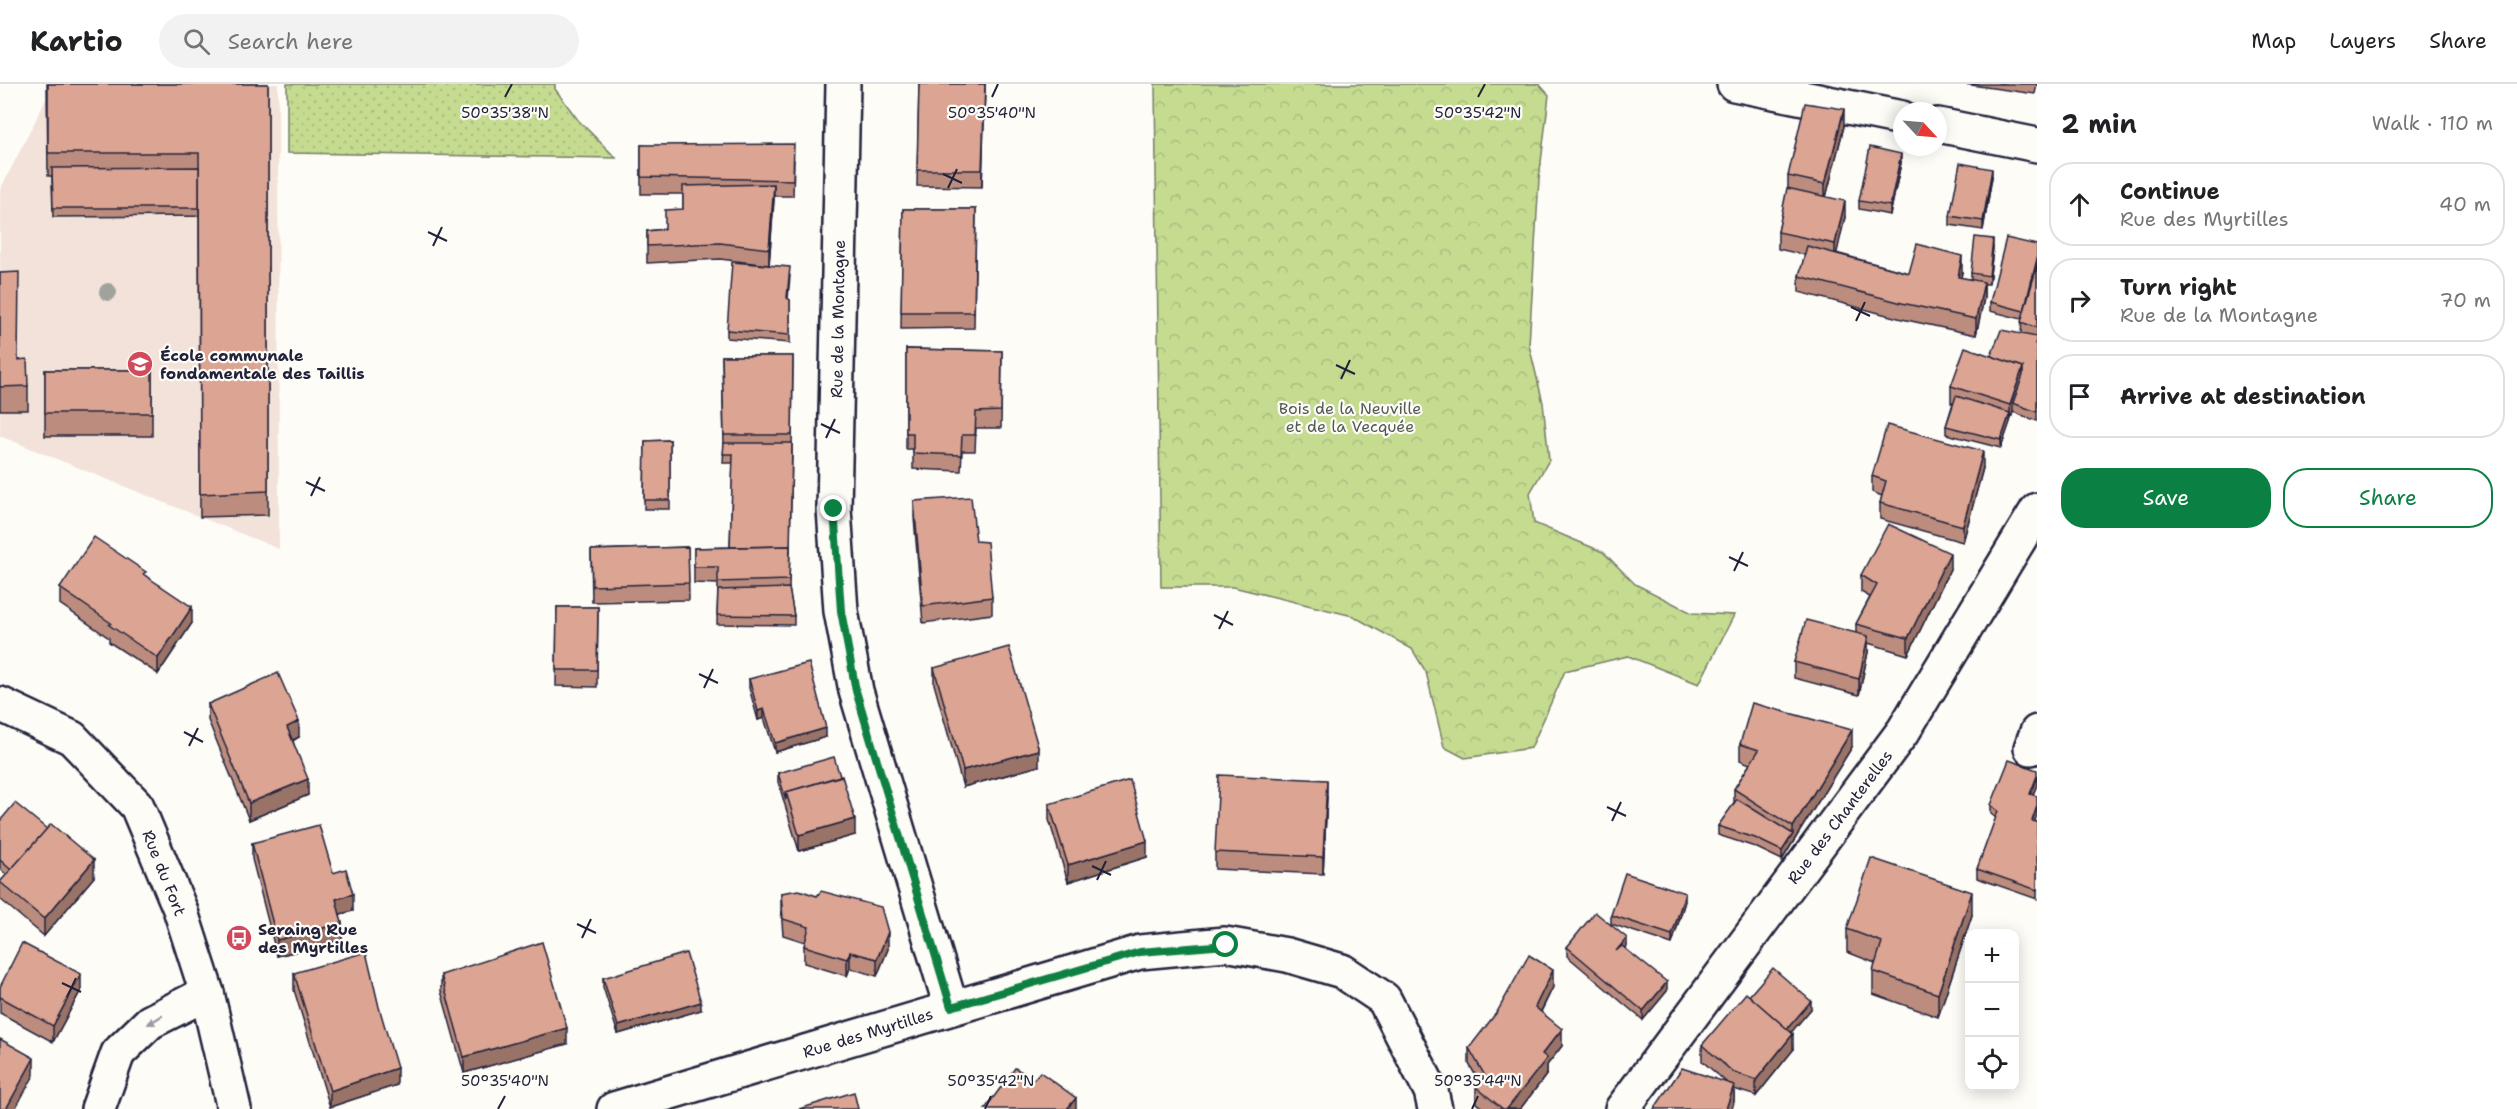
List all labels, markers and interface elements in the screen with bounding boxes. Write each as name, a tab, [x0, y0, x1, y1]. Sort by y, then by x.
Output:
search box	[159, 14, 579, 68]
text: Kartio	[30, 22, 123, 60]
icon: search	[180, 25, 213, 58]
text: Search here	[228, 27, 353, 56]
text: Map	[2251, 27, 2296, 55]
text: Layers	[2329, 27, 2396, 55]
text: Share	[2429, 27, 2487, 55]
north arrow	[1893, 102, 1947, 156]
text: 50°35'38"N	[461, 103, 549, 123]
text: 50°35'40"N	[948, 103, 1036, 123]
text: 50°35'42"N	[1435, 103, 1521, 123]
text: 2 min	[2061, 106, 2137, 141]
text: Walk · 110 m	[2372, 110, 2493, 136]
text: Continue	[2120, 177, 2220, 206]
icon: ahead	[2063, 188, 2096, 221]
text: 40 m	[2439, 191, 2491, 217]
text: Rue des Myrtilles	[2120, 206, 2289, 232]
street label: Rue de la Montagne	[826, 240, 850, 398]
text: Turn right	[2120, 273, 2237, 302]
icon: right	[2063, 284, 2096, 317]
text: 70 m	[2439, 287, 2491, 313]
text: Rue de la Montagne	[2120, 302, 2318, 328]
place label: École communale fondamentale des Taillis	[160, 345, 365, 384]
school or university icon: École communale fondamentale des Taillis	[125, 349, 155, 379]
icon: arrive	[2063, 380, 2096, 413]
text: Arrive at destination	[2120, 382, 2366, 411]
park label: Bois de la Neuville et de la Vecquée	[1279, 398, 1421, 437]
button: Save	[2061, 468, 2271, 528]
button: Share	[2283, 468, 2493, 528]
route end	[820, 495, 846, 521]
street label: Rue des Chanterelles	[1783, 746, 1897, 888]
street label: Rue du Fort	[137, 827, 191, 919]
place label: Seraing Rue des Myrtilles	[258, 919, 368, 958]
bus stop icon: Seraing Rue des Myrtilles	[224, 923, 254, 953]
map controls	[1965, 929, 2019, 1091]
button: +	[1965, 929, 2019, 983]
route start	[1212, 931, 1238, 957]
button: −	[1965, 983, 2019, 1037]
street label: Rue des Myrtilles	[800, 1003, 936, 1063]
one-way arrow	[147, 1015, 163, 1026]
button: locate	[1965, 1037, 2019, 1091]
text: 50°35'40"N	[461, 1071, 549, 1091]
text: 50°35'42"N	[948, 1071, 1034, 1091]
text: 50°35'44"N	[1434, 1071, 1522, 1091]

